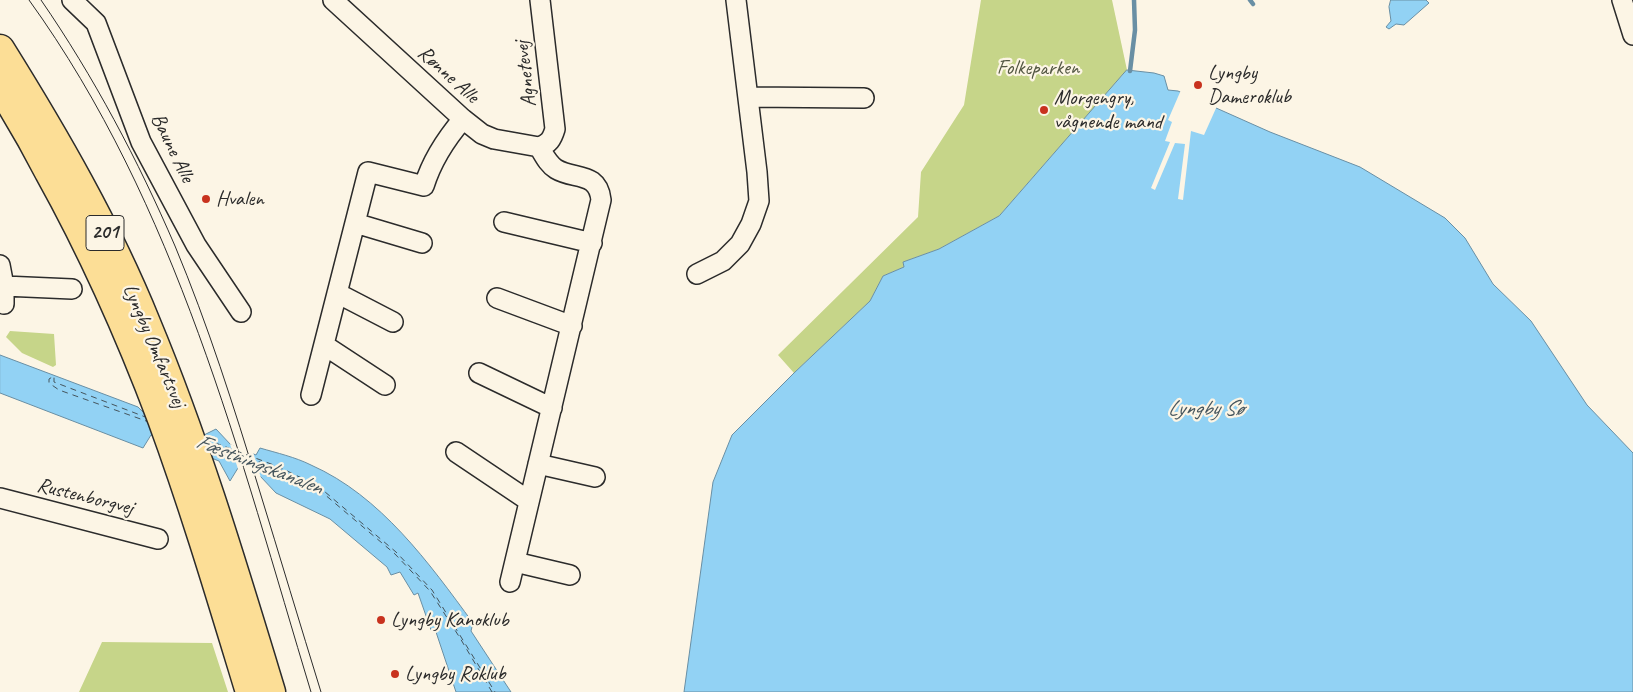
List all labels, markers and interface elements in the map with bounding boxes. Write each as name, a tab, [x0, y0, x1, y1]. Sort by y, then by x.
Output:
street label: Agnetevej	[509, 40, 543, 108]
street label: Rønne Alle	[412, 41, 484, 109]
park label: Folkeparken	[997, 55, 1079, 81]
place label: Lyngby Dameroklub	[1208, 60, 1291, 110]
marker: Lyngby Dameroklub	[1192, 79, 1204, 91]
place label: Morgengry, vågnende mand	[1054, 85, 1162, 135]
marker: Morgengry, vågnende mand	[1038, 104, 1050, 116]
street label: Baune Alle	[145, 109, 199, 187]
place label: Hvalen	[216, 186, 264, 212]
marker: Hvalen	[200, 193, 212, 205]
road number: 201	[86, 216, 124, 250]
street label: Lyngby Omfartsvej	[117, 281, 191, 411]
water label: Lyngby Sø	[1168, 396, 1242, 422]
water label: Fæstningskanalen	[192, 429, 326, 501]
street label: Rustenborgvej	[34, 473, 136, 521]
place label: Lyngby Kanoklub	[391, 607, 509, 633]
marker: Lyngby Kanoklub	[375, 614, 387, 626]
place label: Lyngby Roklub	[405, 661, 506, 687]
marker: Lyngby Roklub	[389, 668, 401, 680]

